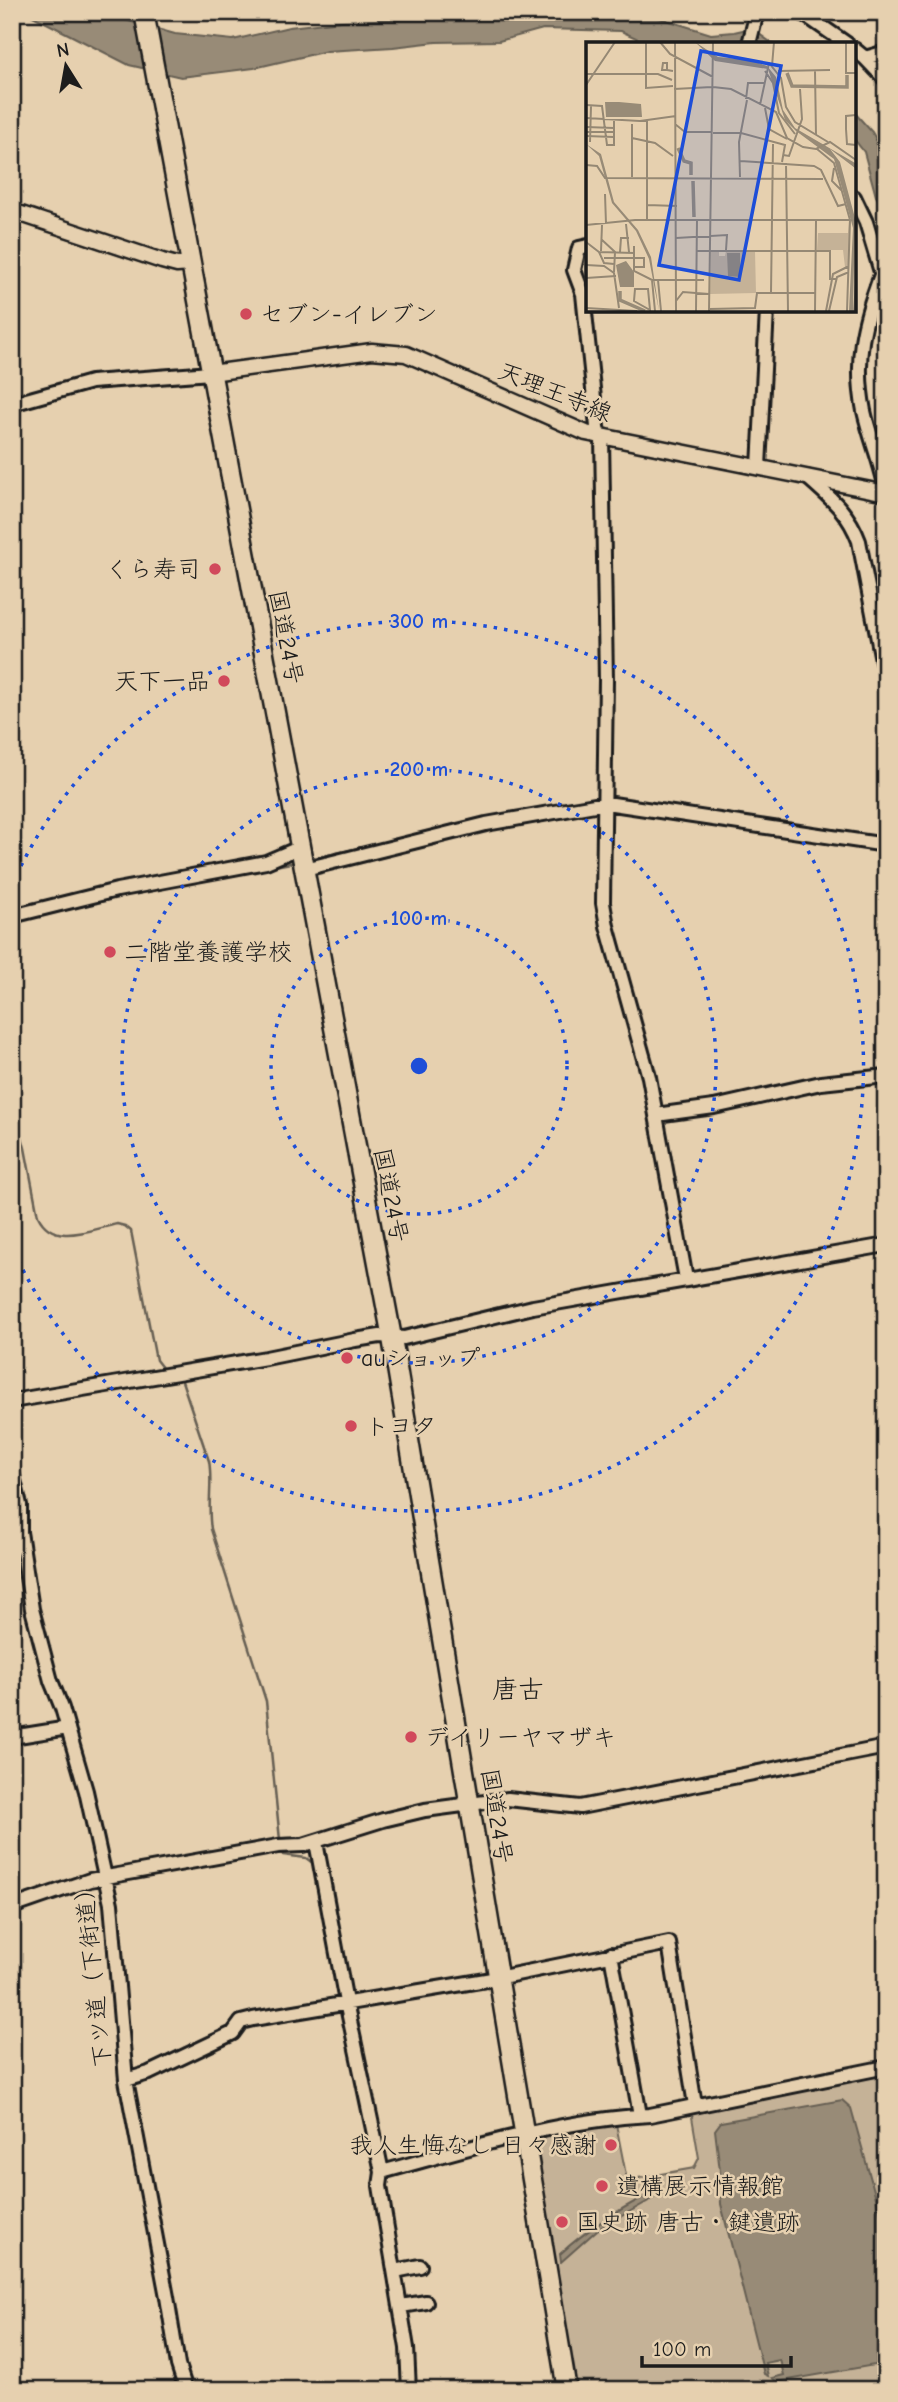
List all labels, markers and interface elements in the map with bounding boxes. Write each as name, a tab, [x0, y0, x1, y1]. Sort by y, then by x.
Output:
north arrow	[32, 32, 102, 102]
text: N	[55, 38, 71, 62]
inset map	[586, 42, 856, 312]
place label: セブン-イレブン	[260, 300, 438, 328]
marker: セブン-イレブン	[238, 306, 254, 322]
street label: 天理王寺線	[494, 357, 616, 427]
place label: くら寿司	[105, 555, 201, 583]
marker: くら寿司	[207, 561, 223, 577]
street label: 国道24号	[263, 587, 309, 687]
text: 300 m	[390, 609, 448, 633]
place label: 天下一品	[114, 667, 210, 695]
marker: 天下一品	[216, 673, 232, 689]
text: 200 m	[390, 757, 448, 781]
text: 100 m	[391, 906, 447, 930]
place label: 二階堂養護学校	[124, 938, 292, 966]
marker: 二階堂養護学校	[102, 944, 118, 960]
centre of rings	[407, 1054, 431, 1078]
street label: 国道24号	[368, 1145, 414, 1245]
place label: auショップ	[361, 1344, 481, 1372]
marker: auショップ	[339, 1350, 355, 1366]
place label: トヨタ	[365, 1412, 437, 1440]
marker: トヨタ	[343, 1418, 359, 1434]
district label: 唐古	[492, 1675, 544, 1705]
place label: デイリーヤマザキ	[425, 1723, 616, 1751]
marker: デイリーヤマザキ	[403, 1729, 419, 1745]
street label: 国道24号	[476, 1766, 518, 1866]
street label: 下ツ道（下街道）	[69, 1875, 117, 2069]
place label: 我人生悔なし 日々感謝	[349, 2131, 597, 2159]
marker: 我人生悔なし 日々感謝	[603, 2137, 619, 2153]
place label: 遺構展示情報館	[616, 2172, 784, 2200]
marker: 遺構展示情報館	[594, 2178, 610, 2194]
place label: 国史跡 唐古・鍵遺跡	[576, 2208, 800, 2236]
marker: 国史跡 唐古・鍵遺跡	[554, 2214, 570, 2230]
scale bar	[642, 2325, 791, 2369]
text: 100 m	[653, 2337, 711, 2361]

